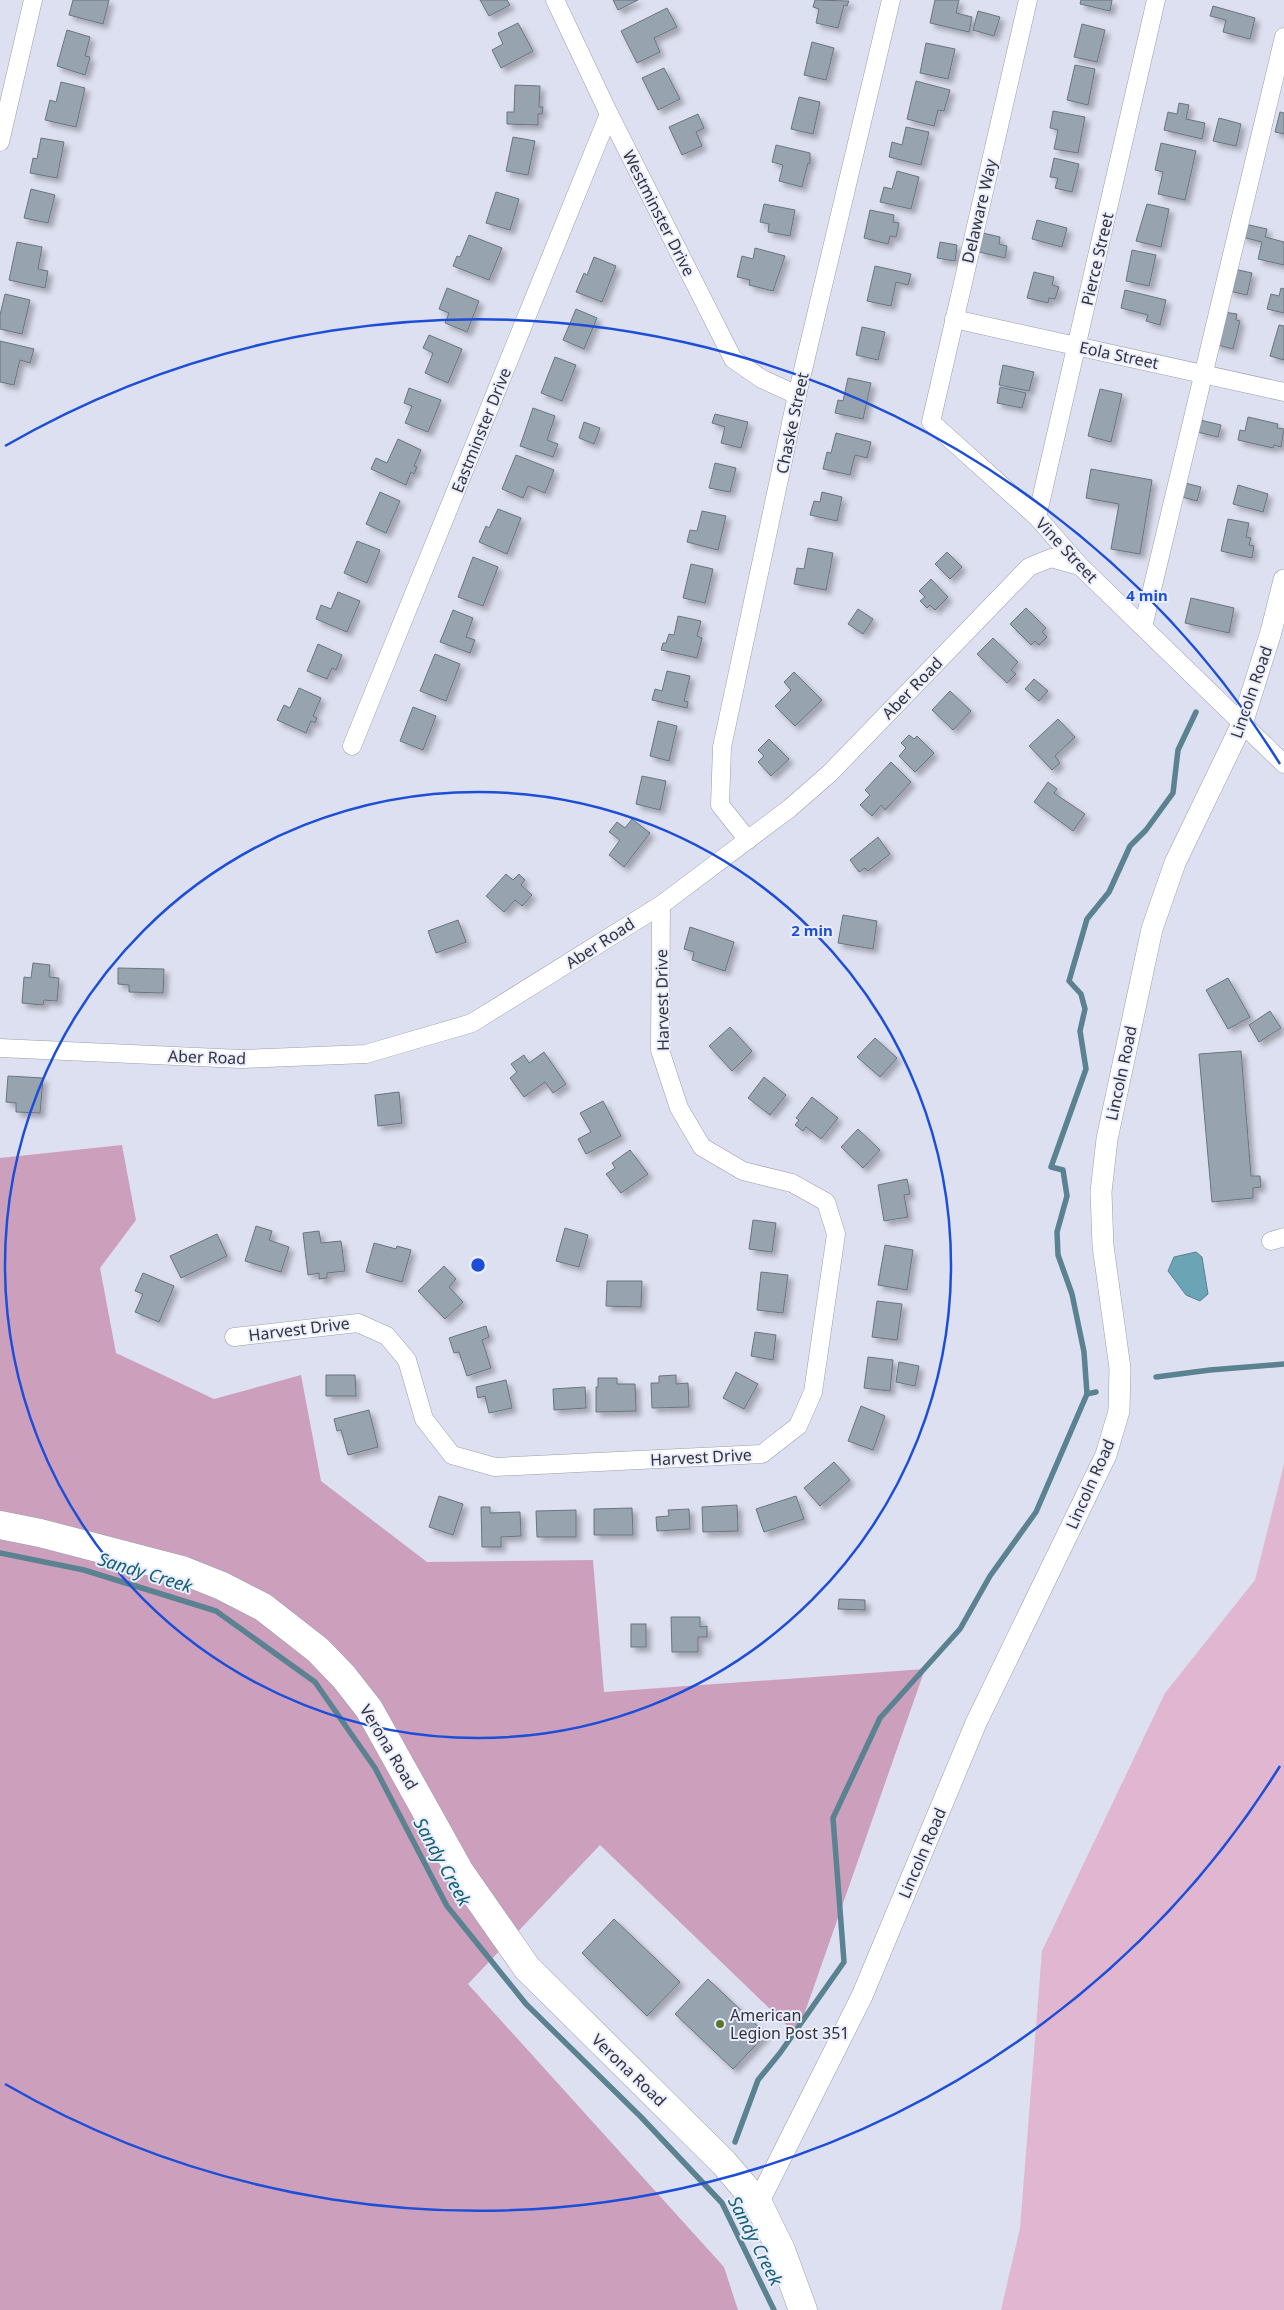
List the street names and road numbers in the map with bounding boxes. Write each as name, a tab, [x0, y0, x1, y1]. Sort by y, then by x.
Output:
street label: Westminster Drive	[618, 146, 700, 280]
street label: Delaware Way	[956, 156, 1002, 265]
street label: Pierce Street	[1076, 210, 1118, 308]
street label: Eola Street	[1077, 336, 1161, 374]
street label: Eastminster Drive	[446, 364, 516, 496]
street label: Chaske Street	[771, 370, 814, 476]
street label: Vine Street	[1031, 513, 1103, 587]
street label: Lincoln Road	[1225, 643, 1277, 741]
street label: Aber Road	[877, 652, 947, 724]
street label: Aber Road	[561, 912, 639, 974]
street label: Harvest Drive	[650, 949, 674, 1051]
street label: Lincoln Road	[1100, 1024, 1142, 1122]
street label: Aber Road	[167, 1045, 247, 1069]
street label: Harvest Drive	[247, 1312, 351, 1346]
street label: Lincoln Road	[1060, 1435, 1120, 1533]
street label: Harvest Drive	[650, 1443, 752, 1471]
street label: Verona Road	[355, 1700, 423, 1794]
street label: Lincoln Road	[893, 1804, 951, 1902]
street label: Verona Road	[587, 2029, 671, 2111]

